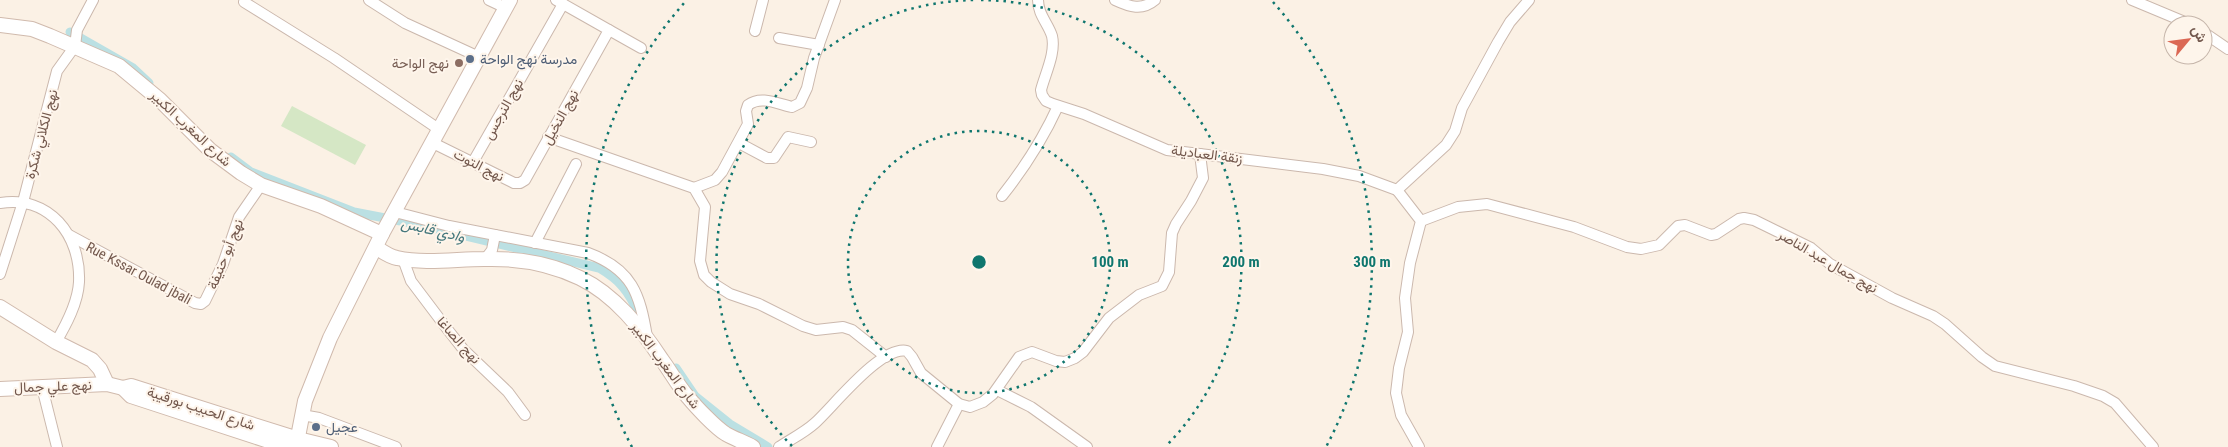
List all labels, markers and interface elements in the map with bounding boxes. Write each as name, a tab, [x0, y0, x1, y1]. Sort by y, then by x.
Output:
north arrow	[2163, 15, 2213, 65]
text: ش	[2187, 22, 2211, 46]
place label: مدرسة نهج الواحة	[480, 51, 577, 70]
marker: مدرسة نهج الواحة	[464, 53, 476, 65]
place label: نهج الواحة	[392, 55, 449, 74]
marker: نهج الواحة	[453, 57, 465, 69]
street label: نهج النرجس	[480, 76, 529, 144]
street label: شارع المغرب الكبير	[144, 86, 235, 172]
street label: نهج الكلاني شكرة	[21, 87, 64, 182]
street label: نهج النخيل	[538, 87, 584, 149]
street label: زنقة العباديلة	[1170, 142, 1244, 167]
street label: نهج التوت	[450, 145, 507, 187]
water label: وادي قابس	[399, 214, 467, 249]
street label: نهج أبو حنيفة	[204, 217, 249, 292]
street label: نهج جمال عبد الناصر	[1773, 225, 1881, 299]
street label: Rue Kssar Oulad jbali	[84, 238, 194, 308]
centre of rings	[970, 253, 988, 271]
text: 100 m	[1091, 253, 1129, 271]
text: 200 m	[1222, 253, 1260, 271]
text: 300 m	[1353, 253, 1391, 271]
street label: نهج الصاغا	[431, 313, 484, 369]
street label: شارع المغرب الكبير	[625, 318, 704, 413]
street label: نهج علي جمال	[14, 377, 92, 399]
street label: شارع الحبيب بورقيبة	[144, 383, 257, 436]
place label: عجيل	[326, 419, 358, 436]
marker: عجيل	[310, 421, 322, 433]

